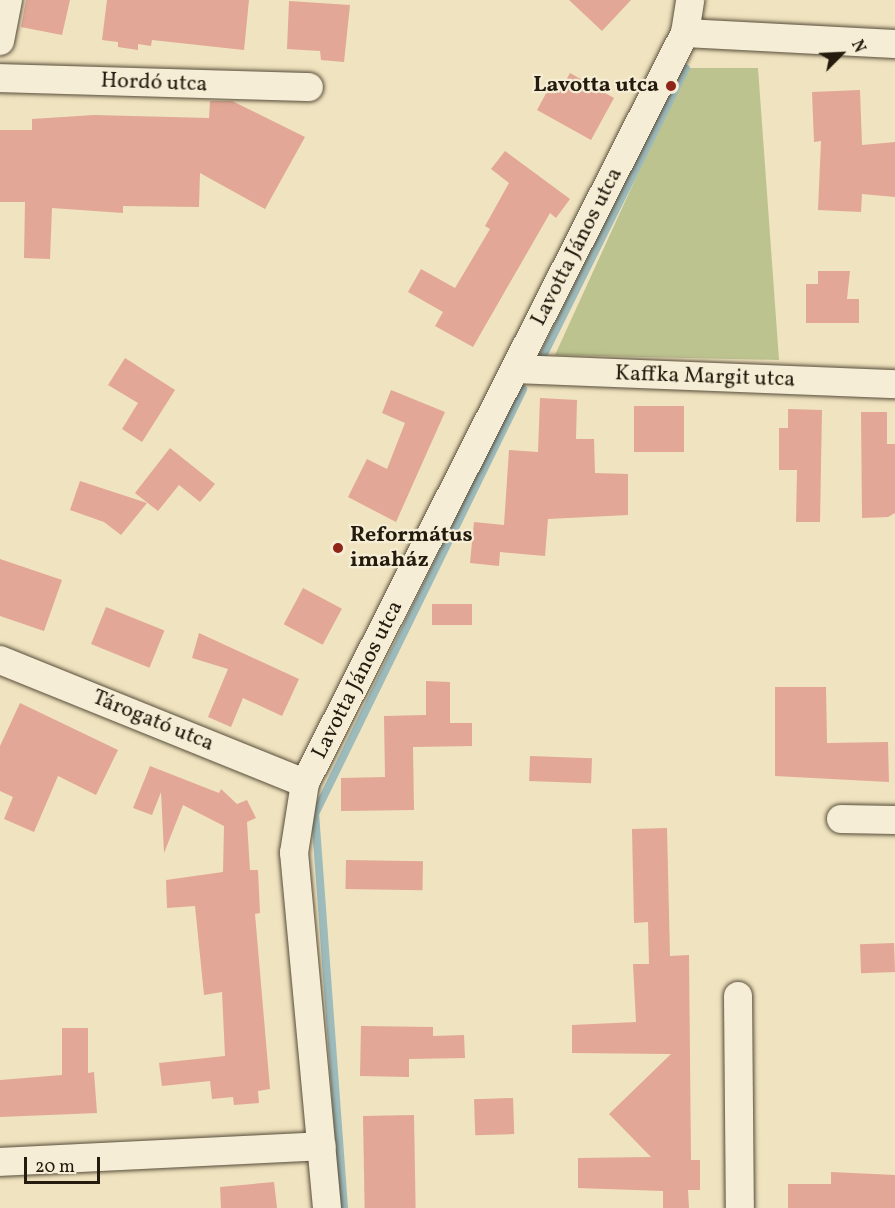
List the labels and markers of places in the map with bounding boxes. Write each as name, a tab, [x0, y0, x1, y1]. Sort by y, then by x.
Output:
place label: Lavotta utca	[533, 73, 659, 99]
marker: Lavotta utca	[664, 79, 678, 93]
place label: Református imaház	[350, 522, 473, 574]
marker: Református imaház	[331, 541, 345, 555]

